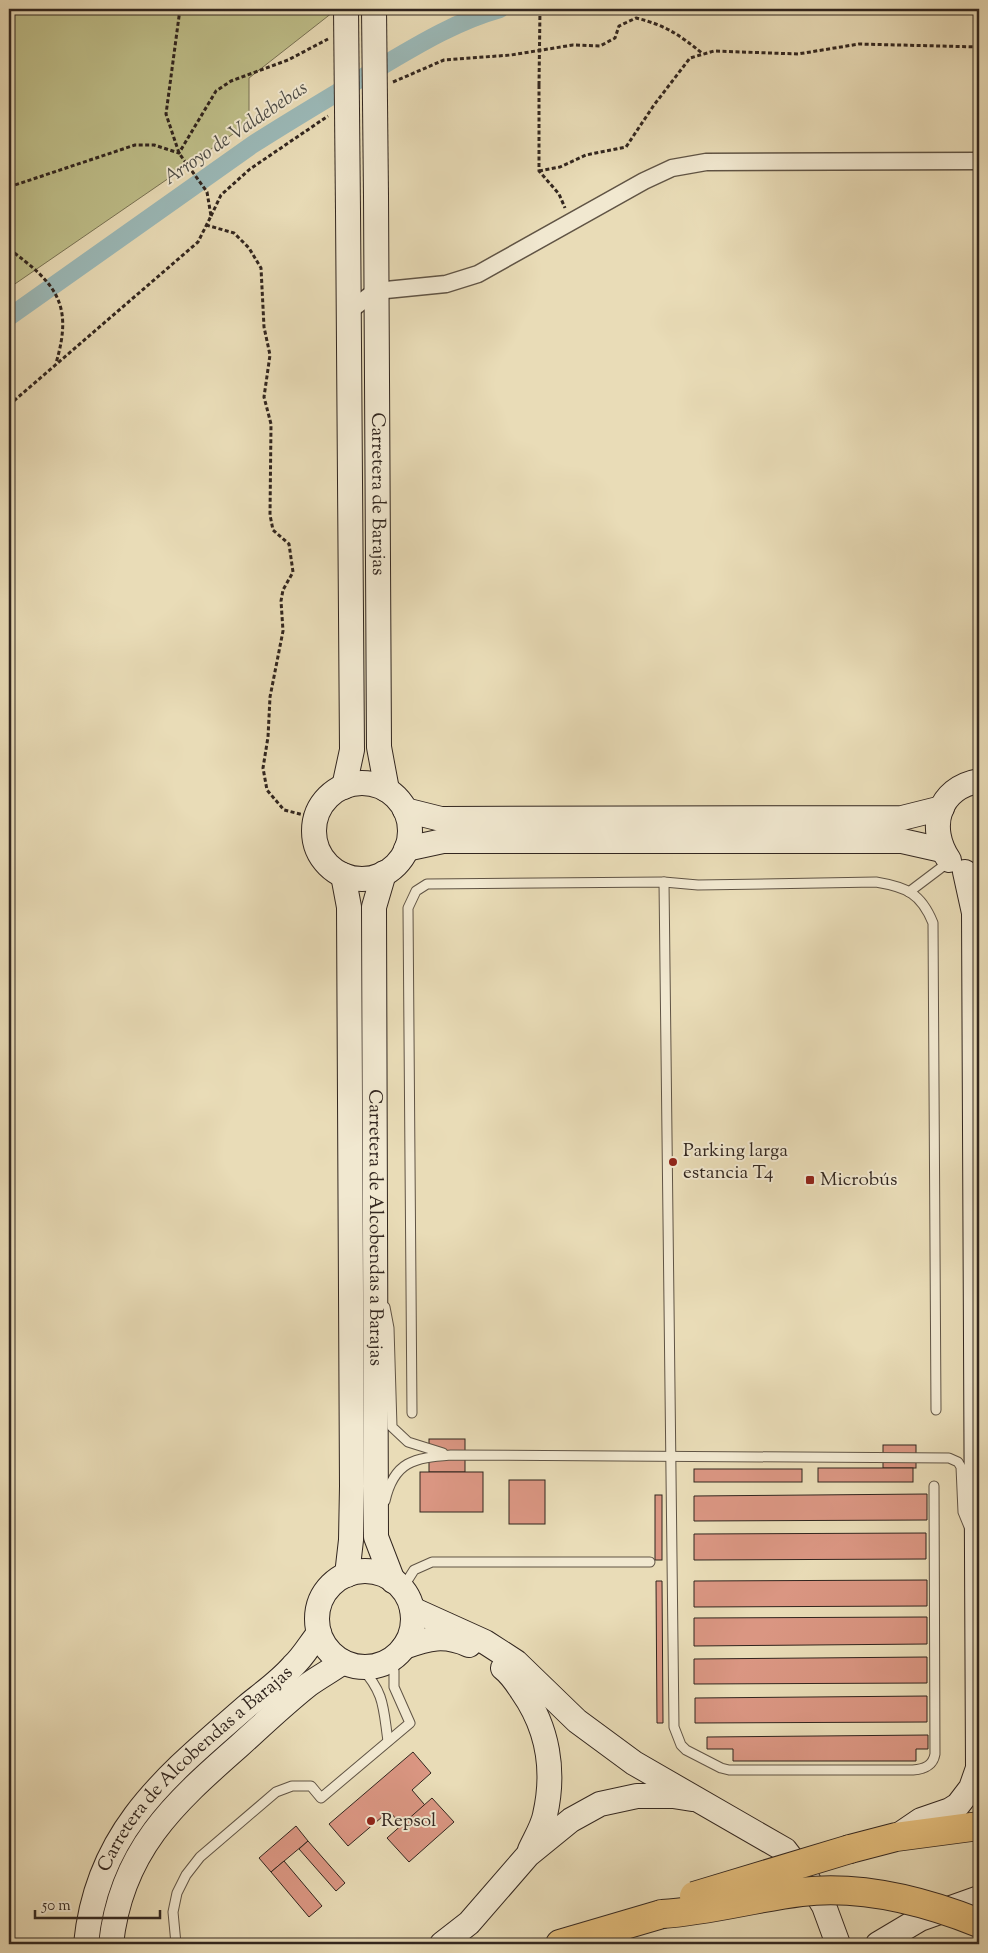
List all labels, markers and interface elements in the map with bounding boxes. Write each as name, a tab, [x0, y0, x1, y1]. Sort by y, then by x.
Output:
water label: Arroyo de Valdebebas	[158, 75, 314, 193]
street label: Carretera de Barajas	[364, 412, 392, 576]
street label: Carretera de Alcobendas a Barajas	[361, 1089, 389, 1366]
place label: Parking larga estancia T4	[683, 1138, 788, 1187]
marker: Parking larga estancia T4	[667, 1156, 679, 1168]
place label: Microbús	[820, 1167, 897, 1194]
marker: Microbús	[804, 1174, 816, 1186]
street label: Carretera de Alcobendas a Barajas	[91, 1660, 299, 1876]
place label: Repsol	[381, 1808, 436, 1835]
marker: Repsol	[365, 1815, 377, 1827]
scale bar	[35, 1888, 160, 1920]
text: 50 m	[41, 1896, 71, 1917]

